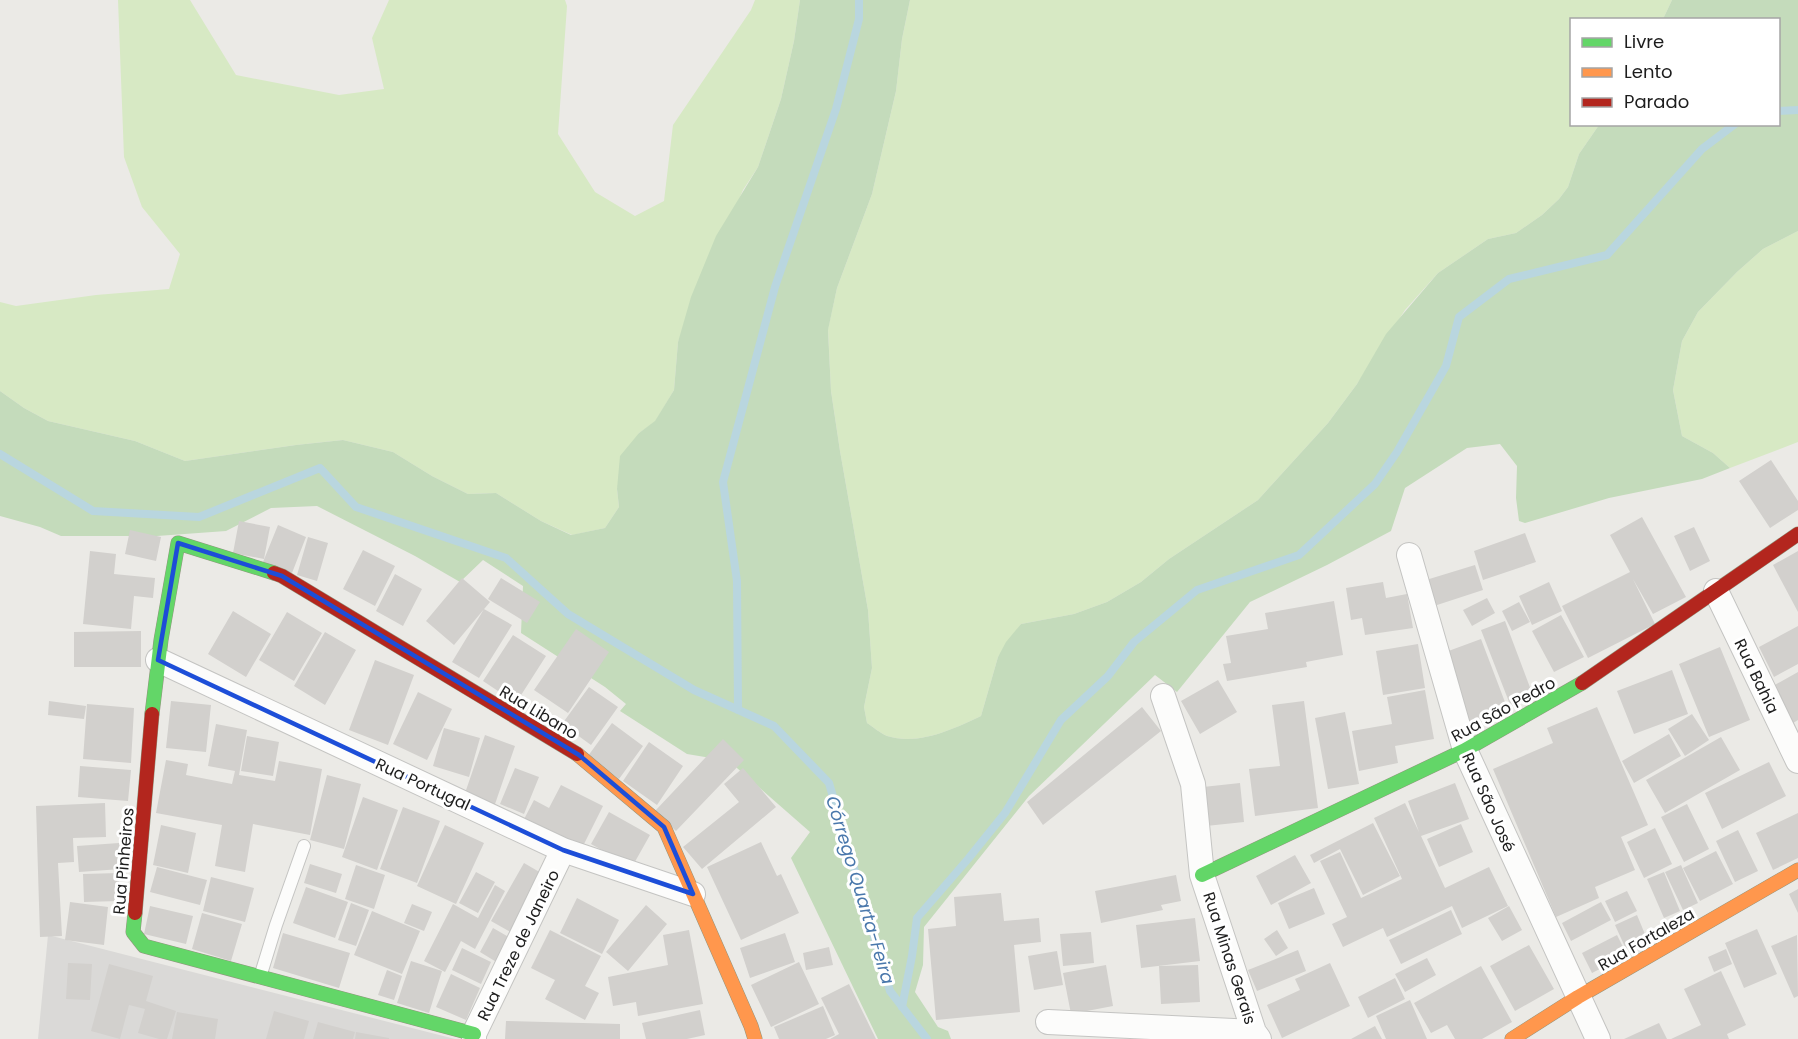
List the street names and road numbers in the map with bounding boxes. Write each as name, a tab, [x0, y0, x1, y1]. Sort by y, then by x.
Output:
street label: Rua Bahia	[1729, 635, 1785, 718]
street label: Rua São Pedro	[1447, 671, 1560, 748]
street label: Rua Libano	[495, 680, 582, 745]
street label: Rua São José	[1456, 749, 1521, 856]
street label: Rua Portugal	[372, 752, 474, 816]
street label: Rua Pinheiros	[107, 807, 140, 915]
street label: Rua Treze de Janeiro	[472, 866, 565, 1025]
street label: Rua Minas Gerais	[1197, 889, 1262, 1027]
street label: Rua Fortaleza	[1594, 902, 1699, 976]

